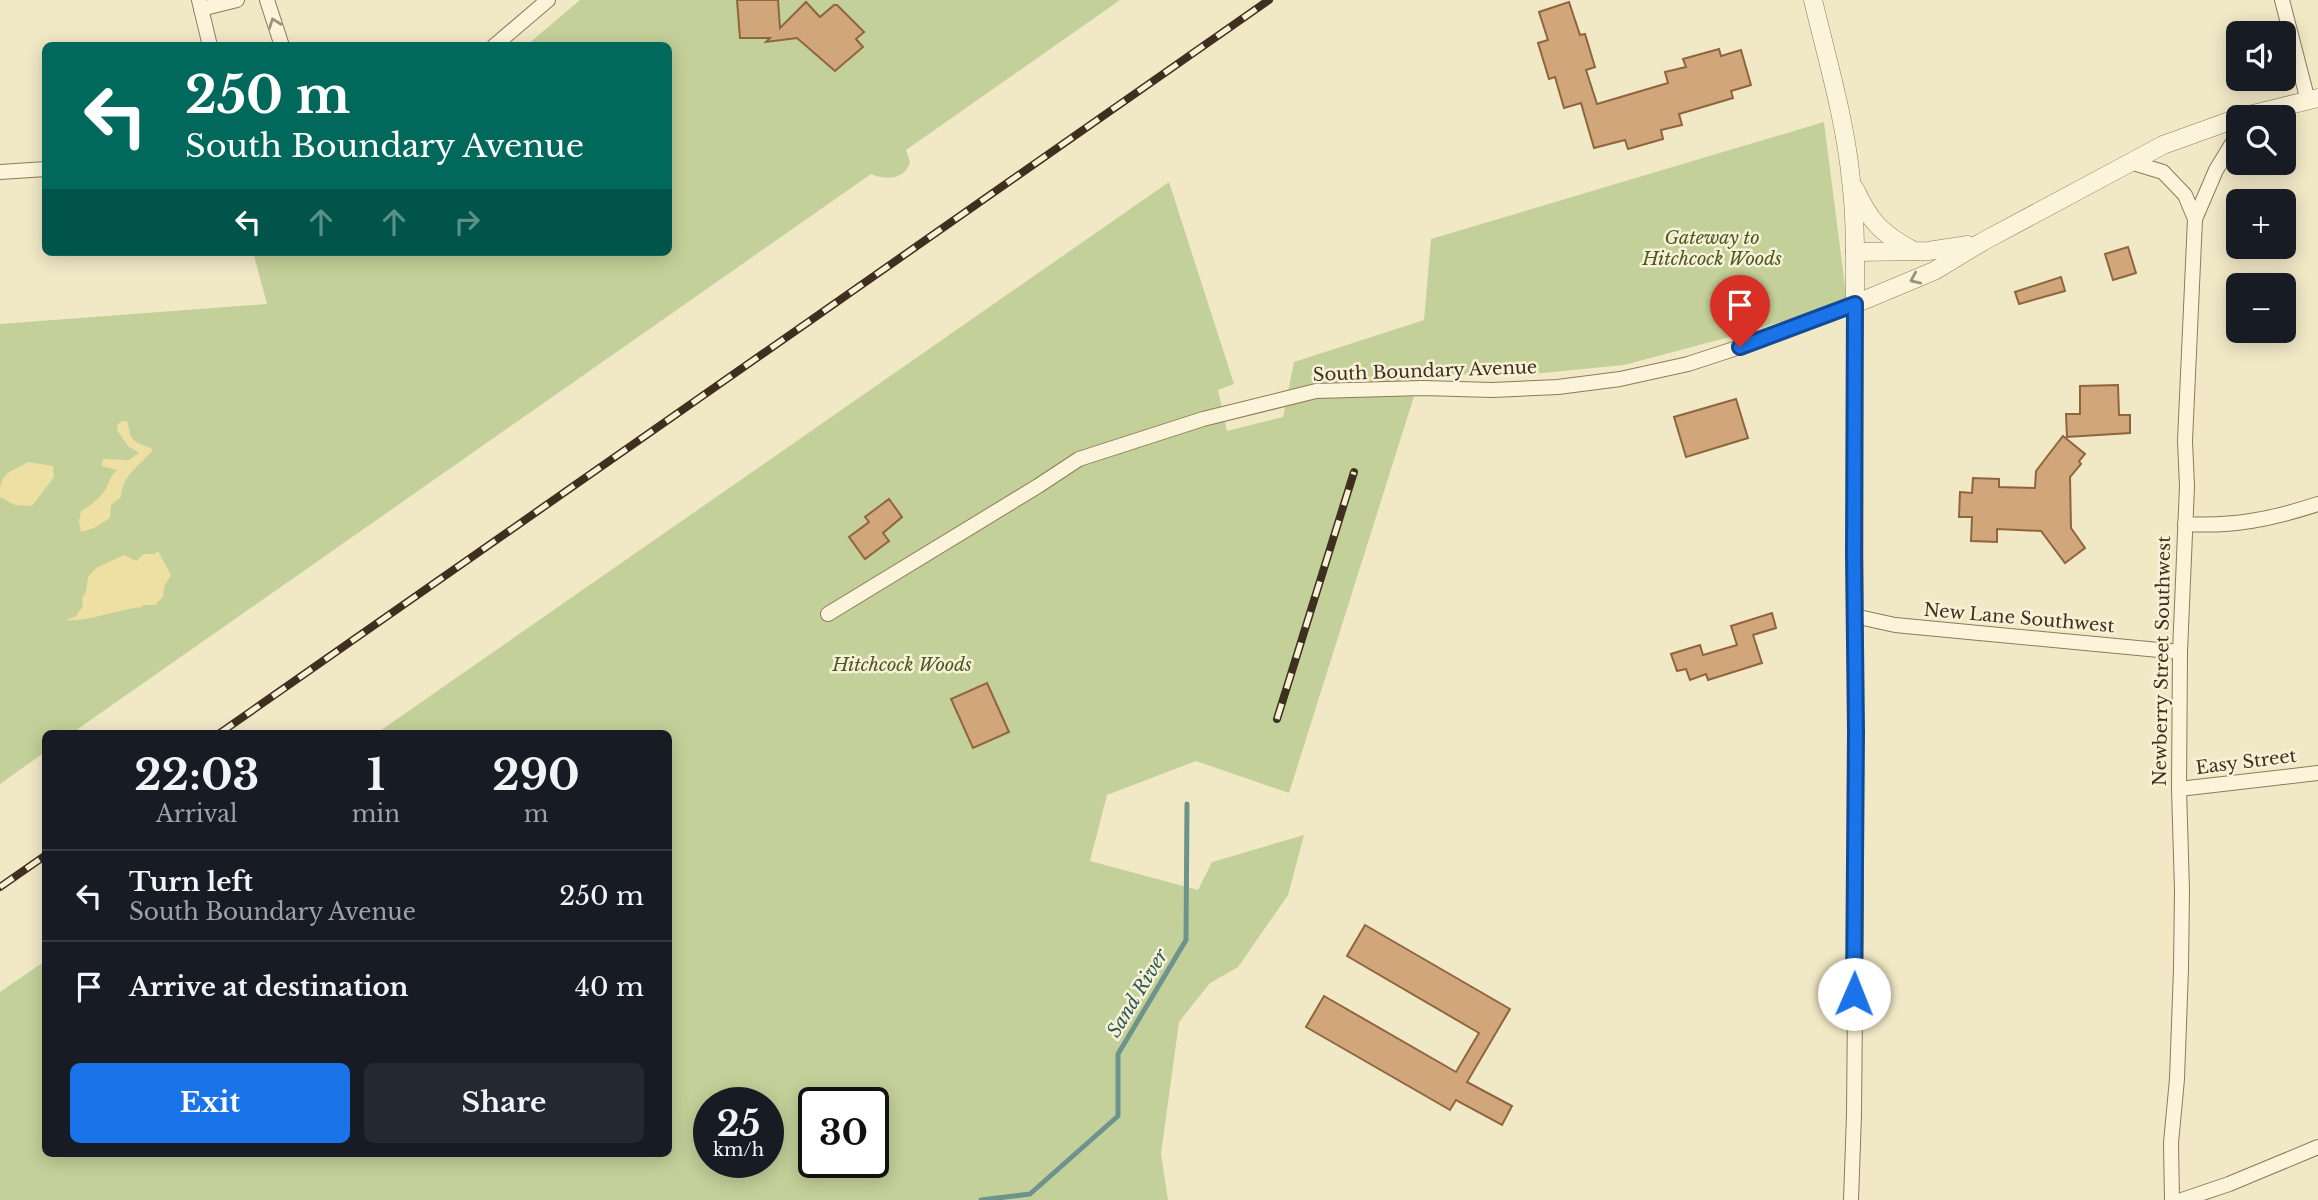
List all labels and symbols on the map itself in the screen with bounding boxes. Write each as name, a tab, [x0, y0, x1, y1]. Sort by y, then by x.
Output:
one-way arrow	[268, 17, 282, 29]
park label: Gateway to Hitchcock Woods	[1641, 227, 1782, 270]
one-way arrow	[1910, 271, 1923, 285]
pin	[1710, 275, 1770, 347]
street label: South Boundary Avenue	[1312, 356, 1538, 386]
street label: Newberry Street Southwest	[2149, 535, 2175, 786]
street label: New Lane Southwest	[1923, 599, 2115, 637]
park label: Hitchcock Woods	[831, 654, 972, 676]
street label: Easy Street	[2194, 745, 2298, 779]
water label: Sand River	[1102, 944, 1173, 1042]
position arrow	[1817, 957, 1891, 1031]
speed limit sign: 30	[798, 1087, 889, 1178]

